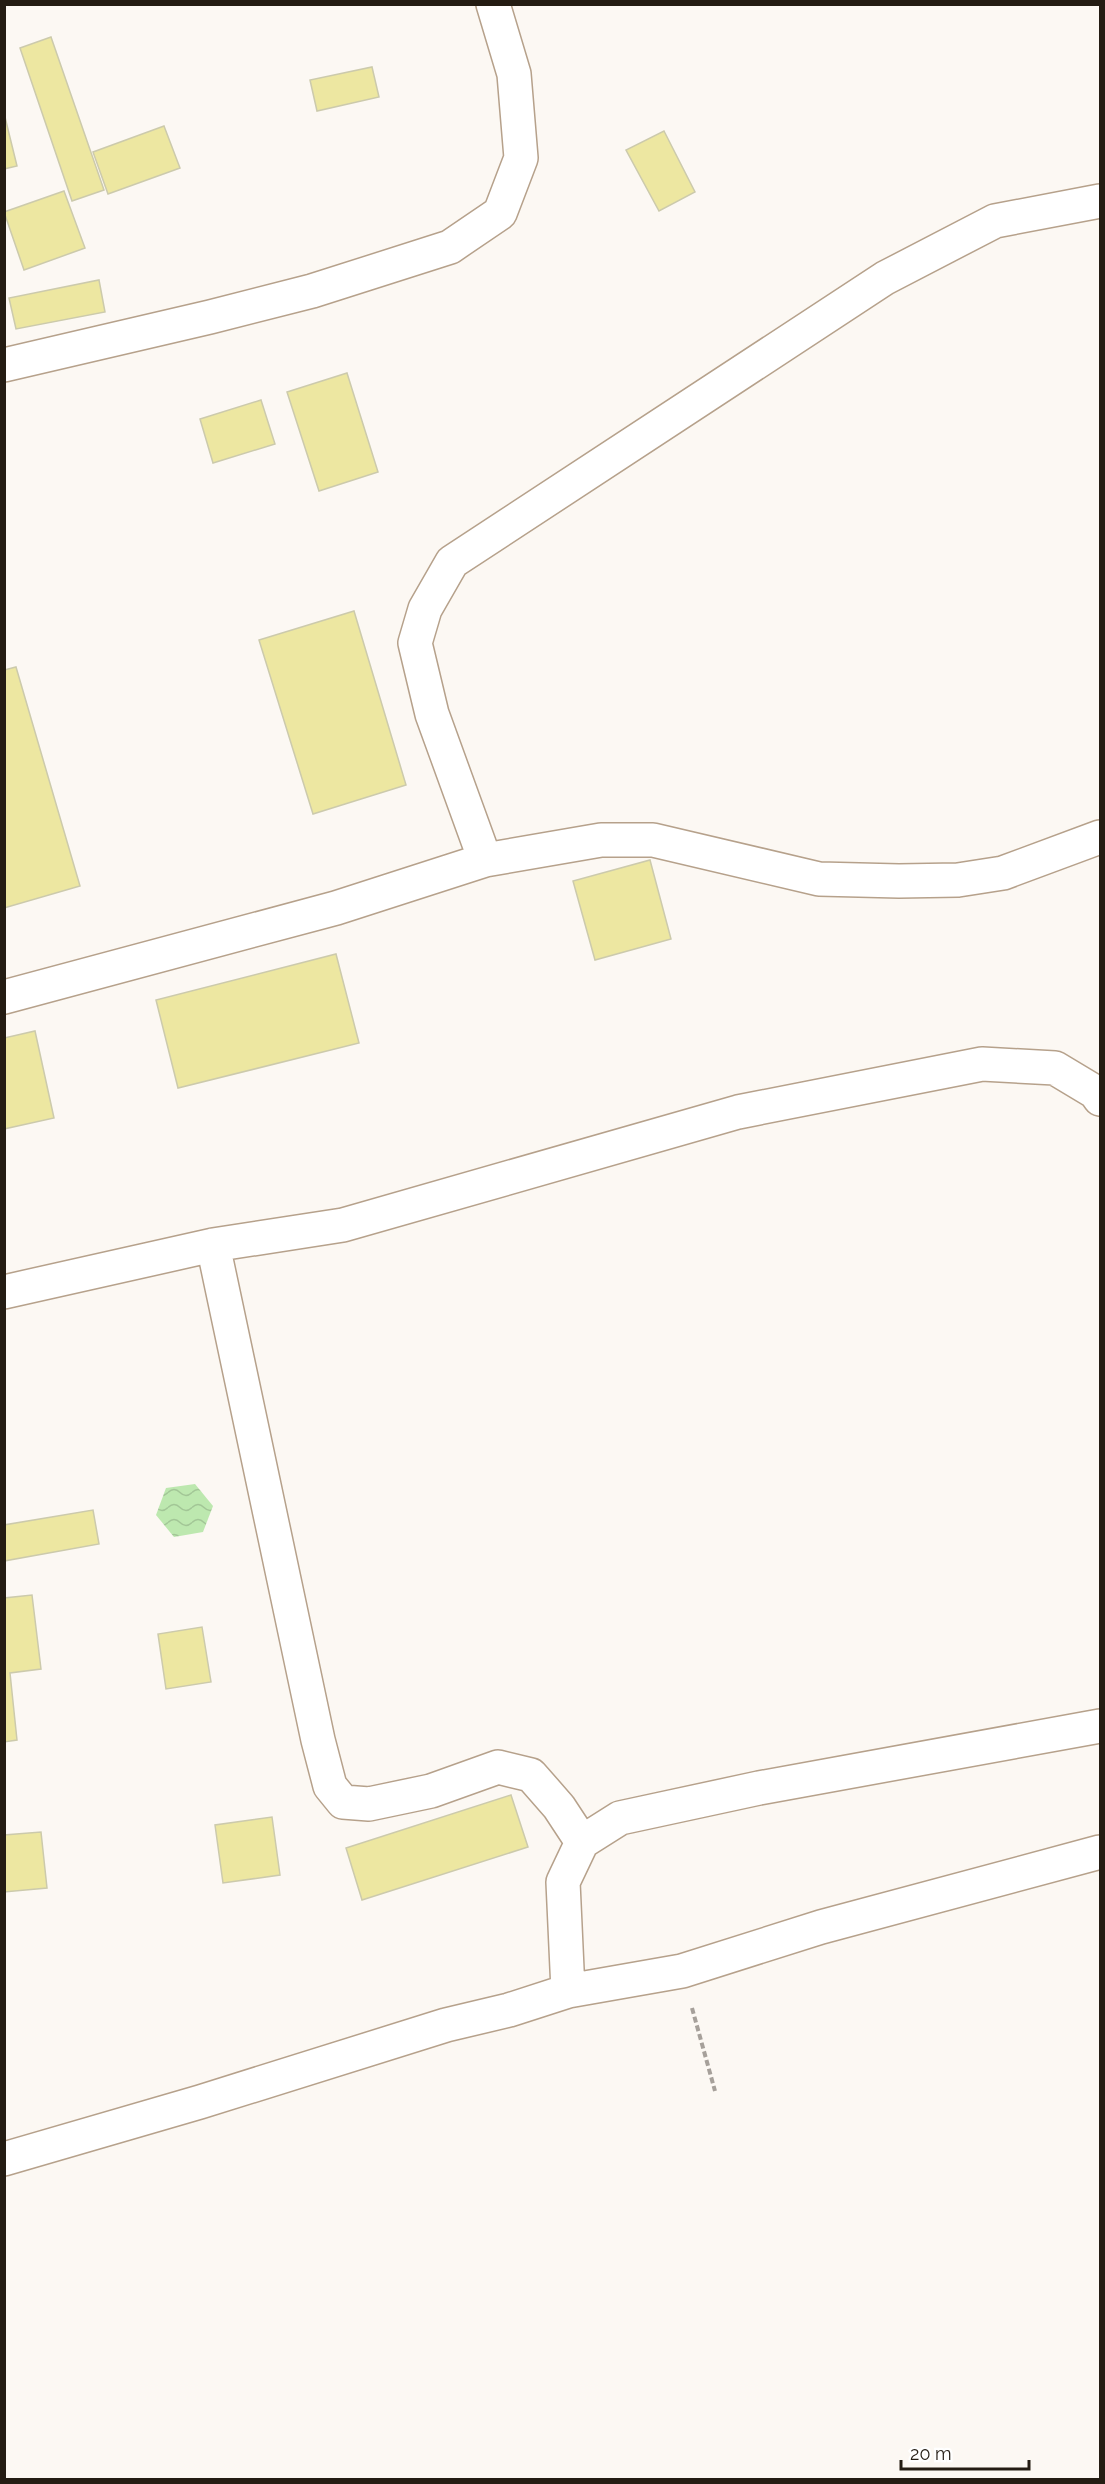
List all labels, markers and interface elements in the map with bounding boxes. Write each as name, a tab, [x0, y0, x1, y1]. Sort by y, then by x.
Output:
scale bar	[901, 2433, 1028, 2471]
text: 20 m	[910, 2443, 952, 2464]

